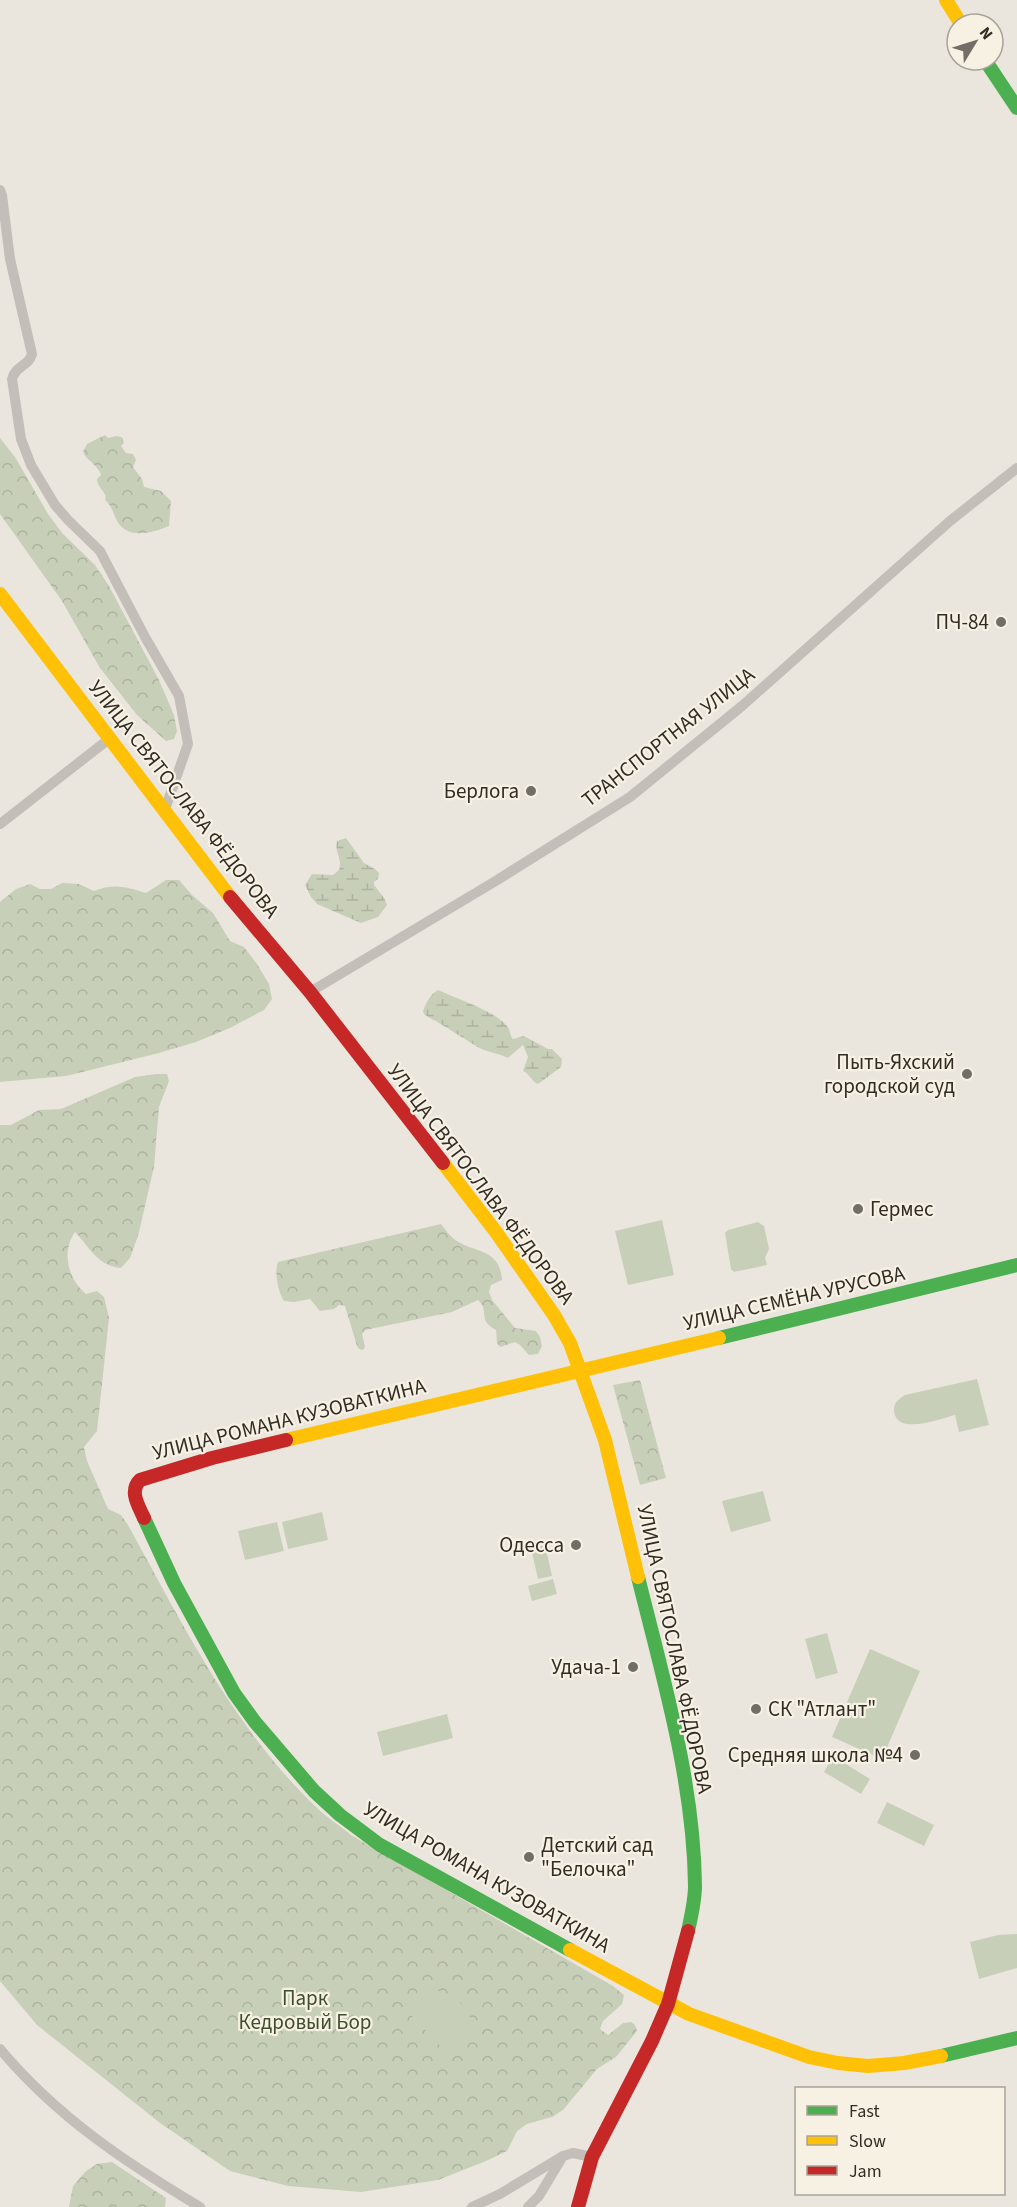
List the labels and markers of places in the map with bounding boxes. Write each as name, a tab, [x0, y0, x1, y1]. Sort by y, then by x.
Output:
place label: ПЧ-84	[935, 607, 989, 637]
marker: ПЧ-84	[994, 615, 1008, 629]
place label: Берлога	[444, 776, 519, 806]
marker: Берлога	[524, 784, 538, 798]
place label: Пыть-Яхский городской суд	[824, 1047, 955, 1101]
marker: Пыть-Яхский городской суд	[960, 1067, 974, 1081]
place label: Гермес	[870, 1194, 934, 1224]
marker: Гермес	[851, 1202, 865, 1216]
place label: Одесса	[499, 1530, 564, 1560]
marker: Одесса	[569, 1538, 583, 1552]
place label: Удача-1	[551, 1652, 621, 1682]
marker: Удача-1	[626, 1660, 640, 1674]
place label: СК "Атлант"	[768, 1694, 876, 1724]
marker: СК "Атлант"	[749, 1702, 763, 1716]
place label: Средняя школа №4	[728, 1740, 903, 1770]
marker: Средняя школа №4	[908, 1748, 922, 1762]
place label: Детский сад "Белочка"	[541, 1830, 653, 1884]
marker: Детский сад "Белочка"	[522, 1850, 536, 1864]

